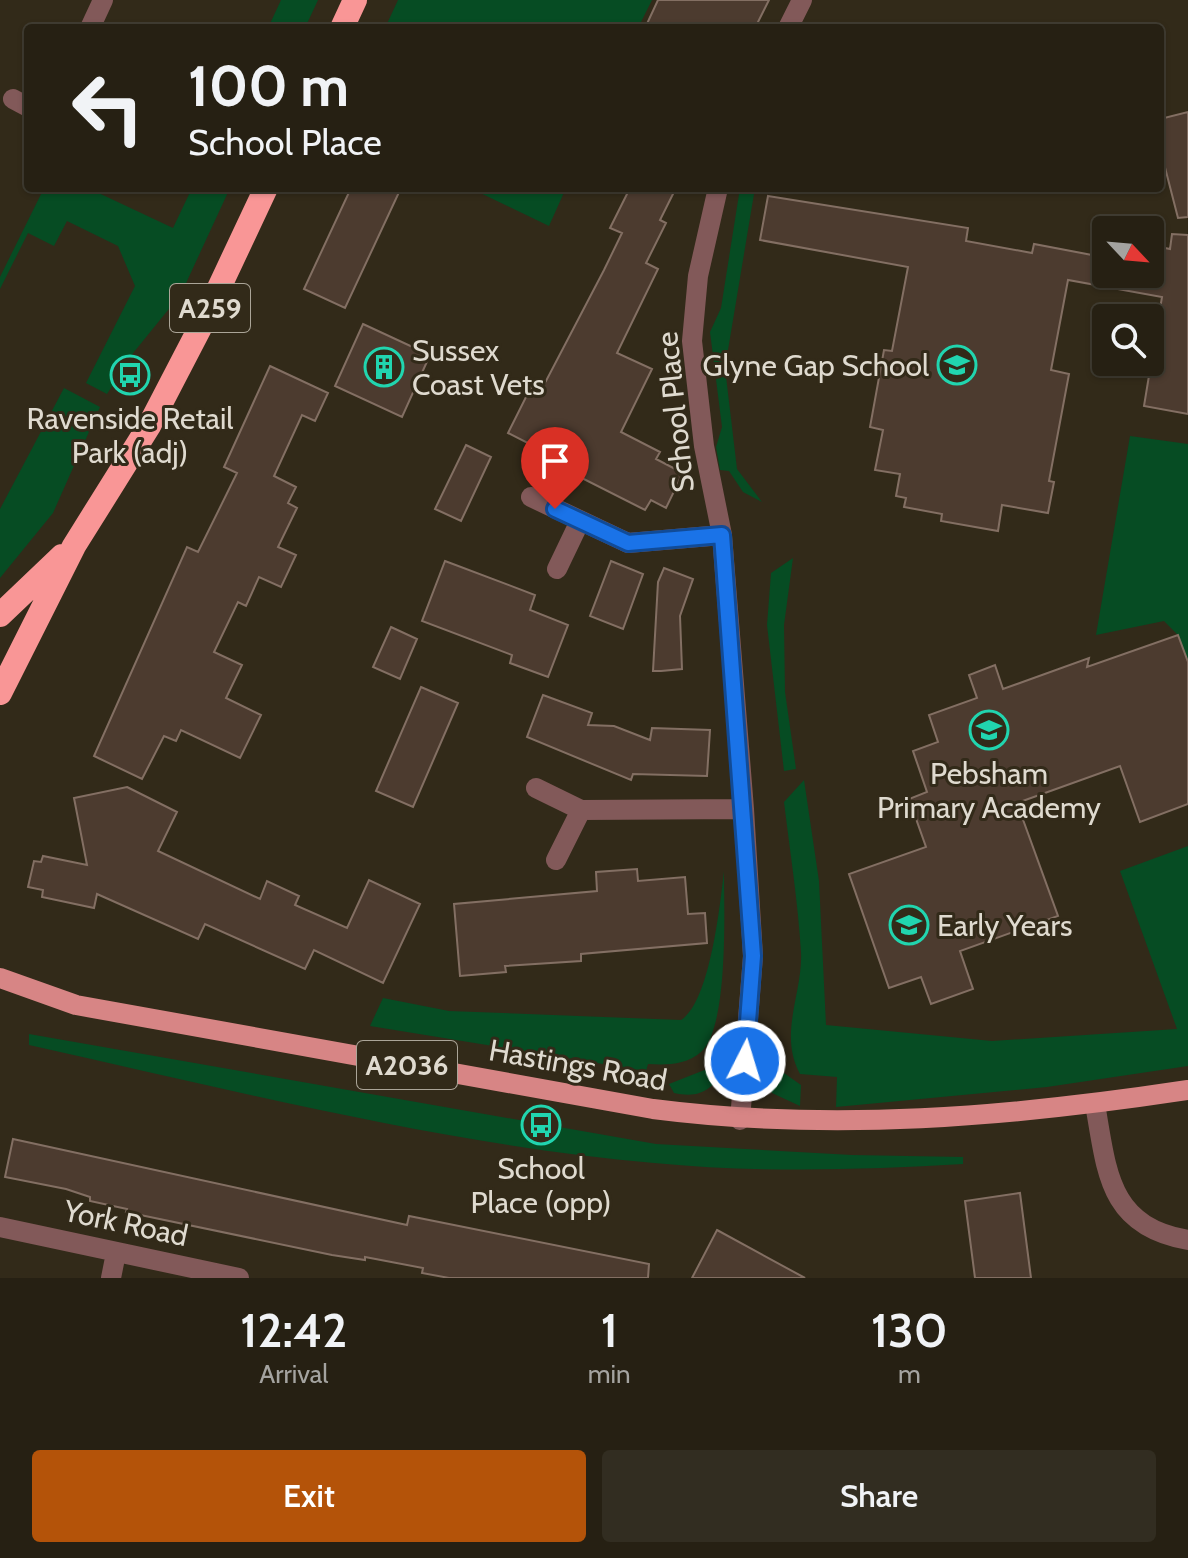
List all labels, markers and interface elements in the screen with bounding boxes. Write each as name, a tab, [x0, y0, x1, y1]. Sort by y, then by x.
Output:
text: 100 m	[188, 52, 349, 120]
icon: left	[56, 56, 160, 160]
text: School Place	[188, 120, 382, 164]
north arrow	[1092, 216, 1164, 288]
map controls	[1092, 216, 1164, 376]
road number: A259	[170, 284, 250, 332]
button: search	[1092, 304, 1164, 376]
street label: School Place	[648, 330, 702, 494]
place label: Sussex Coast Vets	[412, 332, 545, 403]
school or university icon: Glyne Gap School	[936, 344, 978, 386]
building icon: Sussex Coast Vets	[363, 346, 405, 388]
place label: Glyne Gap School	[703, 347, 929, 384]
bus stop icon: Ravenside Retail Park (adj)	[109, 354, 151, 396]
place label: Ravenside Retail Park (adj)	[27, 400, 233, 471]
pin	[521, 427, 589, 509]
icon: arrive	[533, 439, 577, 483]
school or university icon: Pebsham Primary Academy	[968, 709, 1010, 751]
place label: Pebsham Primary Academy	[877, 755, 1101, 826]
school or university icon: Early Years	[888, 904, 930, 946]
place label: Early Years	[937, 907, 1072, 944]
position arrow	[703, 1019, 787, 1103]
street label: Hastings Road	[486, 1031, 670, 1099]
road number: A2036	[357, 1041, 457, 1089]
bus stop icon: School Place (opp)	[520, 1104, 562, 1146]
place label: School Place (opp)	[471, 1150, 611, 1221]
street label: York Road	[60, 1192, 191, 1254]
text: 12:42	[240, 1301, 347, 1359]
text: 1	[601, 1301, 618, 1359]
text: 130	[871, 1301, 948, 1359]
text: Arrival	[259, 1358, 328, 1390]
text: min	[588, 1358, 631, 1390]
text: m	[898, 1358, 921, 1390]
button: Exit	[32, 1450, 586, 1542]
button: Share	[602, 1450, 1156, 1542]

